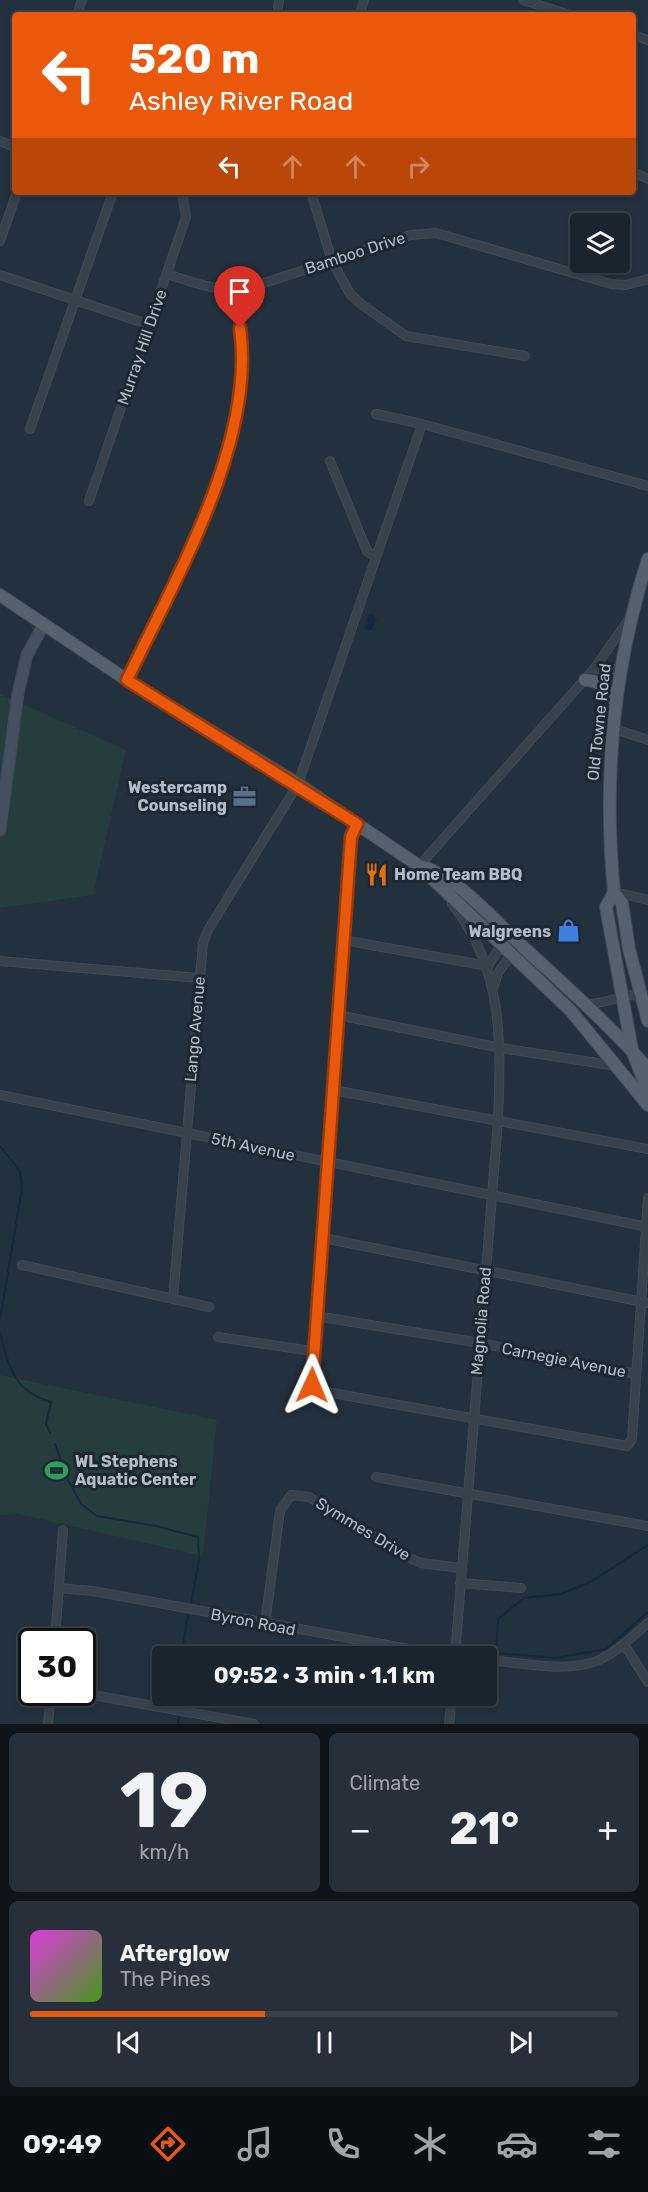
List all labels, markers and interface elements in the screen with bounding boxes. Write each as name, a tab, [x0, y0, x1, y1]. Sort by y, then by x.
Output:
text: 520 m	[129, 34, 259, 84]
icon: left	[30, 36, 108, 114]
text: Ashley River Road	[129, 85, 353, 117]
icon: left	[213, 150, 246, 183]
icon: ahead	[276, 150, 309, 183]
icon: ahead	[339, 150, 372, 183]
icon: right	[402, 150, 435, 183]
map controls	[570, 213, 630, 273]
button: layers	[570, 213, 630, 273]
street label: Bamboo Drive	[303, 228, 407, 278]
pin	[214, 266, 265, 328]
icon: arrive	[223, 275, 256, 308]
street label: Murray Hill Drive	[113, 287, 171, 407]
street label: Old Towne Road	[583, 662, 615, 782]
place label: Westercamp Counseling	[128, 778, 227, 815]
office icon: Westercamp Counseling	[232, 783, 258, 809]
restaurant icon: Home Team BBQ	[363, 861, 389, 887]
place label: Home Team BBQ	[394, 865, 523, 884]
shop icon: Walgreens	[556, 918, 582, 944]
place label: Walgreens	[469, 922, 551, 941]
street label: Lango Avenue	[181, 975, 209, 1083]
street label: 5th Avenue	[209, 1129, 297, 1165]
street label: Magnolia Road	[467, 1266, 495, 1376]
street label: Carnegie Avenue	[500, 1339, 628, 1381]
position arrow	[280, 1353, 344, 1417]
place label: WL Stephens Aquatic Center	[75, 1452, 197, 1489]
sports icon: WL Stephens Aquatic Center	[44, 1457, 70, 1483]
street label: Symmes Drive	[312, 1493, 414, 1565]
street label: Byron Road	[209, 1604, 297, 1640]
speed limit sign: 30	[18, 1628, 96, 1706]
text: 09:52 · 3 min · 1.1 km	[214, 1662, 435, 1689]
text: 19	[120, 1754, 209, 1847]
text: Climate	[350, 1771, 420, 1795]
text: 21°	[449, 1802, 519, 1855]
text: −	[350, 1810, 371, 1849]
text: +	[597, 1810, 618, 1849]
text: km/h	[139, 1840, 189, 1864]
text: Afterglow	[120, 1940, 230, 1967]
text: The Pines	[120, 1967, 211, 1991]
icon: previous	[112, 2026, 145, 2059]
icon: pause	[308, 2026, 341, 2059]
icon: next	[504, 2026, 537, 2059]
icon: directions	[147, 2123, 189, 2165]
icon: music	[234, 2123, 276, 2165]
icon: phone	[322, 2123, 364, 2165]
icon: climate	[409, 2123, 451, 2165]
icon: car	[496, 2123, 538, 2165]
icon: filters	[583, 2123, 625, 2165]
text: 09:49	[23, 2128, 102, 2160]

